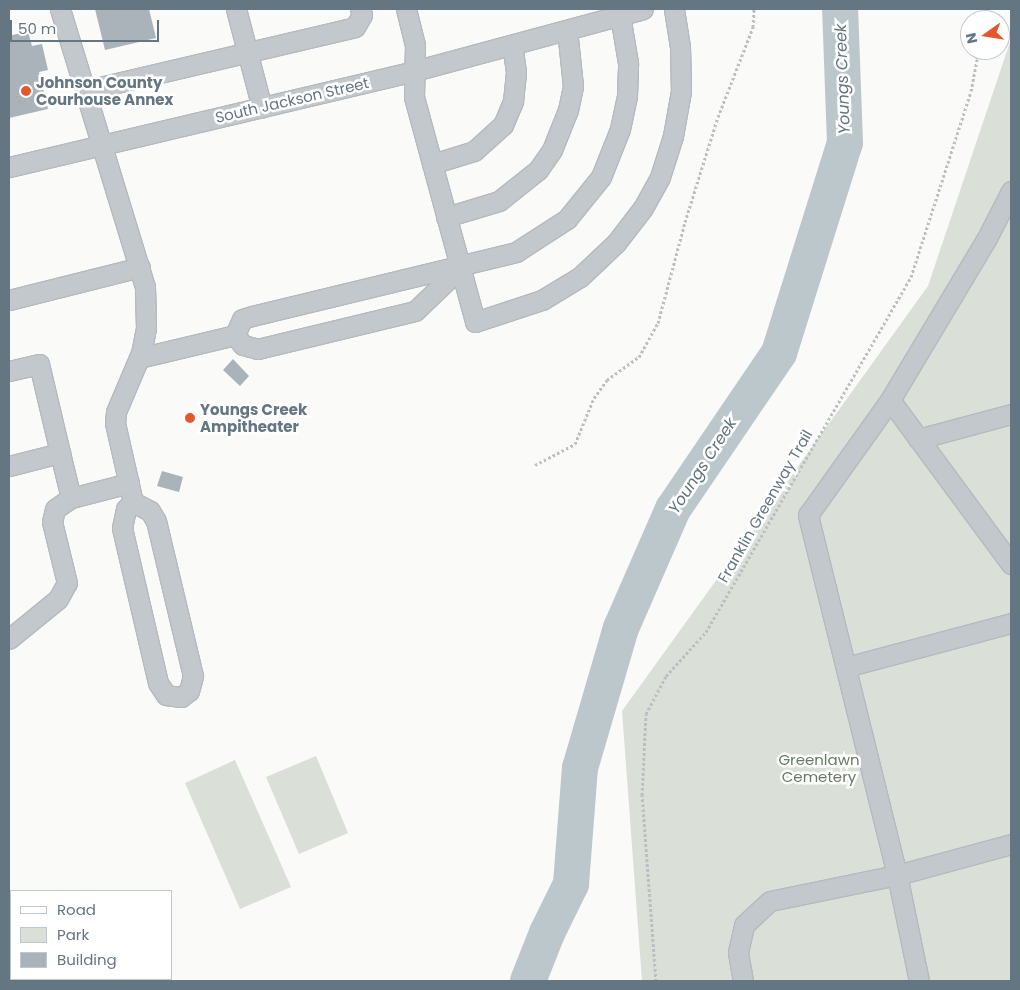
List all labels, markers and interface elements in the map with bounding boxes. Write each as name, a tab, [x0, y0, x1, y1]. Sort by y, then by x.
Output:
scale bar	[12, 10, 161, 42]
north arrow	[960, 10, 1010, 60]
text: 50 m	[18, 18, 56, 39]
water label: Youngs Creek	[831, 23, 855, 135]
text: N	[960, 31, 982, 46]
place label: Johnson County Courhouse Annex	[36, 73, 173, 108]
street label: South Jackson Street	[214, 74, 370, 126]
marker: Johnson County Courhouse Annex	[20, 85, 32, 97]
place label: Youngs Creek Ampitheater	[200, 400, 307, 435]
marker: Youngs Creek Ampitheater	[184, 412, 196, 424]
water label: Youngs Creek	[665, 414, 741, 518]
street label: Franklin Greenway Trail	[714, 427, 816, 585]
park label: Greenlawn Cemetery	[778, 750, 860, 785]
legend	[10, 890, 172, 980]
text: Road	[57, 899, 96, 920]
text: Park	[57, 924, 89, 945]
text: Building	[57, 949, 117, 970]

